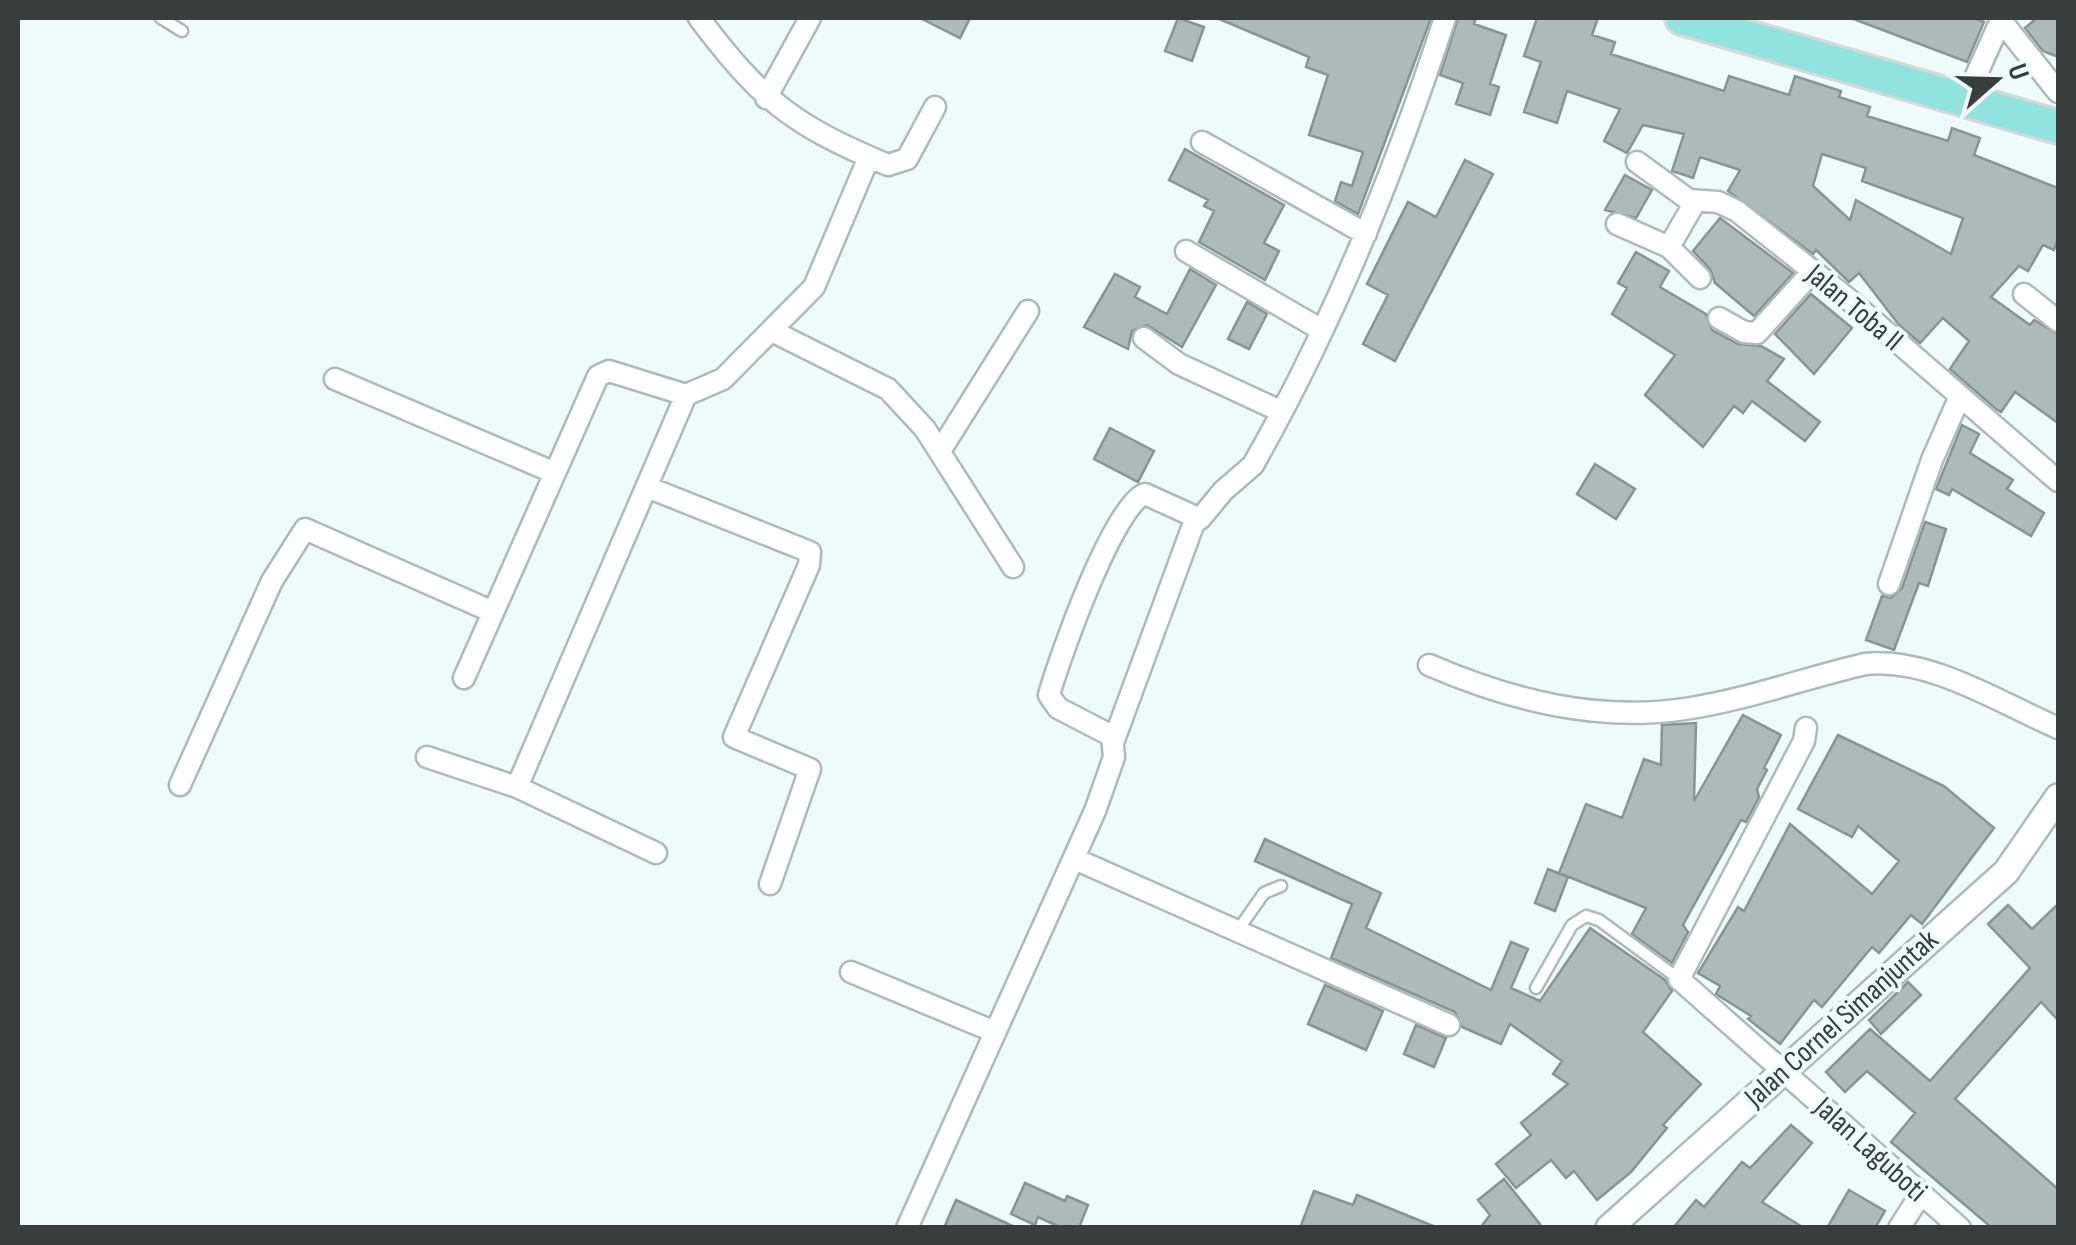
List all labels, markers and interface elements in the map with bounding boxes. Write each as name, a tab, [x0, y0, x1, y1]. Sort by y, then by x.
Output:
north arrow	[1946, 30, 2046, 130]
text: U	[2000, 59, 2036, 84]
street label: Jalan Toba II	[1798, 256, 1910, 359]
street label: Jalan Cornel Simanjuntak	[1737, 922, 1946, 1116]
street label: Jalan Laguboti	[1806, 1089, 1934, 1210]

